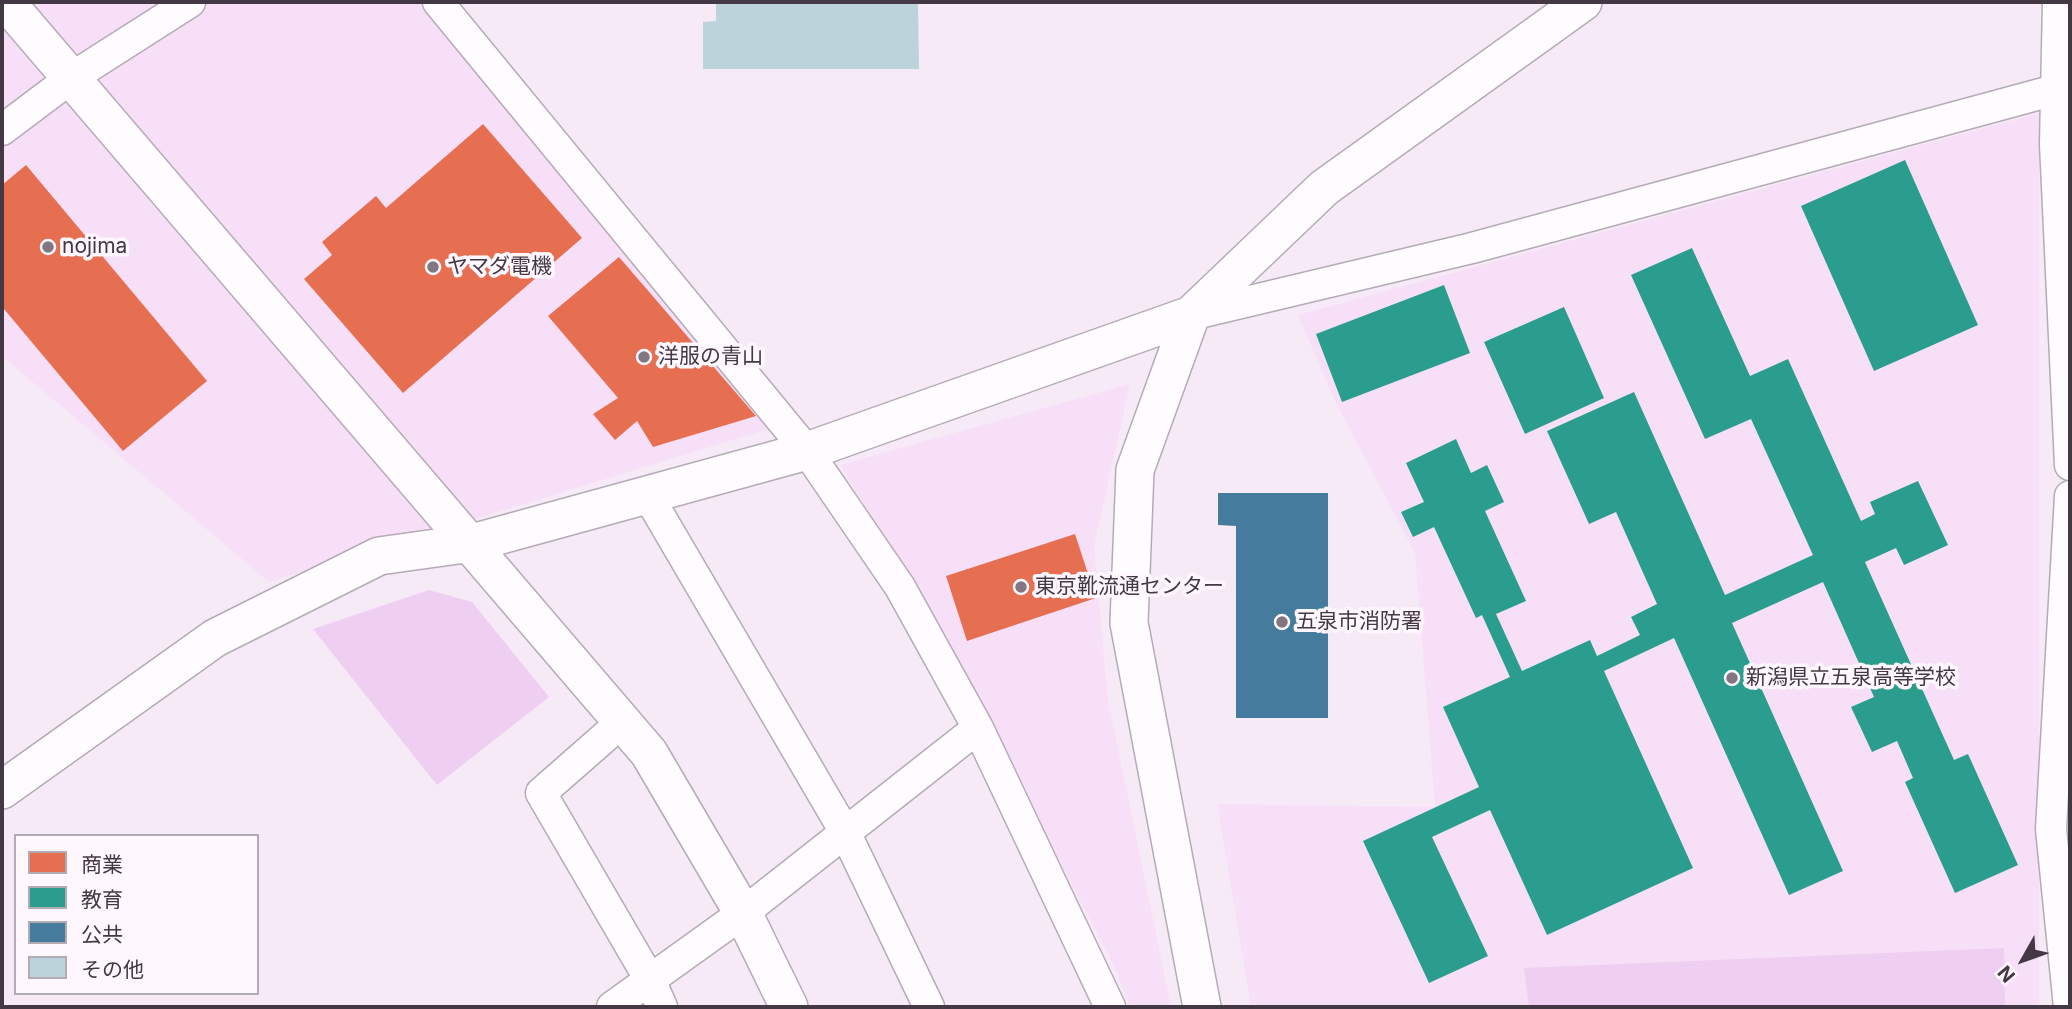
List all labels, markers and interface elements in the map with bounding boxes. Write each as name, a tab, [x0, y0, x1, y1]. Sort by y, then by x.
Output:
place label: nojima	[62, 234, 127, 260]
marker: nojima	[40, 239, 56, 255]
place label: ヤマダ電機	[447, 254, 552, 280]
marker: ヤマダ電機	[425, 259, 441, 275]
place label: 洋服の青山	[658, 344, 763, 370]
marker: 洋服の青山	[636, 349, 652, 365]
place label: 東京靴流通センター	[1035, 574, 1224, 600]
marker: 東京靴流通センター	[1013, 579, 1029, 595]
place label: 五泉市消防署	[1296, 609, 1422, 635]
marker: 五泉市消防署	[1274, 614, 1290, 630]
place label: 新潟県立五泉高等学校	[1746, 665, 1956, 691]
marker: 新潟県立五泉高等学校	[1724, 670, 1740, 686]
legend	[14, 834, 259, 995]
text: 商業	[81, 852, 123, 877]
text: 教育	[81, 887, 123, 912]
text: 公共	[81, 922, 123, 947]
north arrow	[1988, 925, 2058, 995]
text: その他	[81, 957, 144, 982]
text: N	[1993, 961, 2020, 987]

